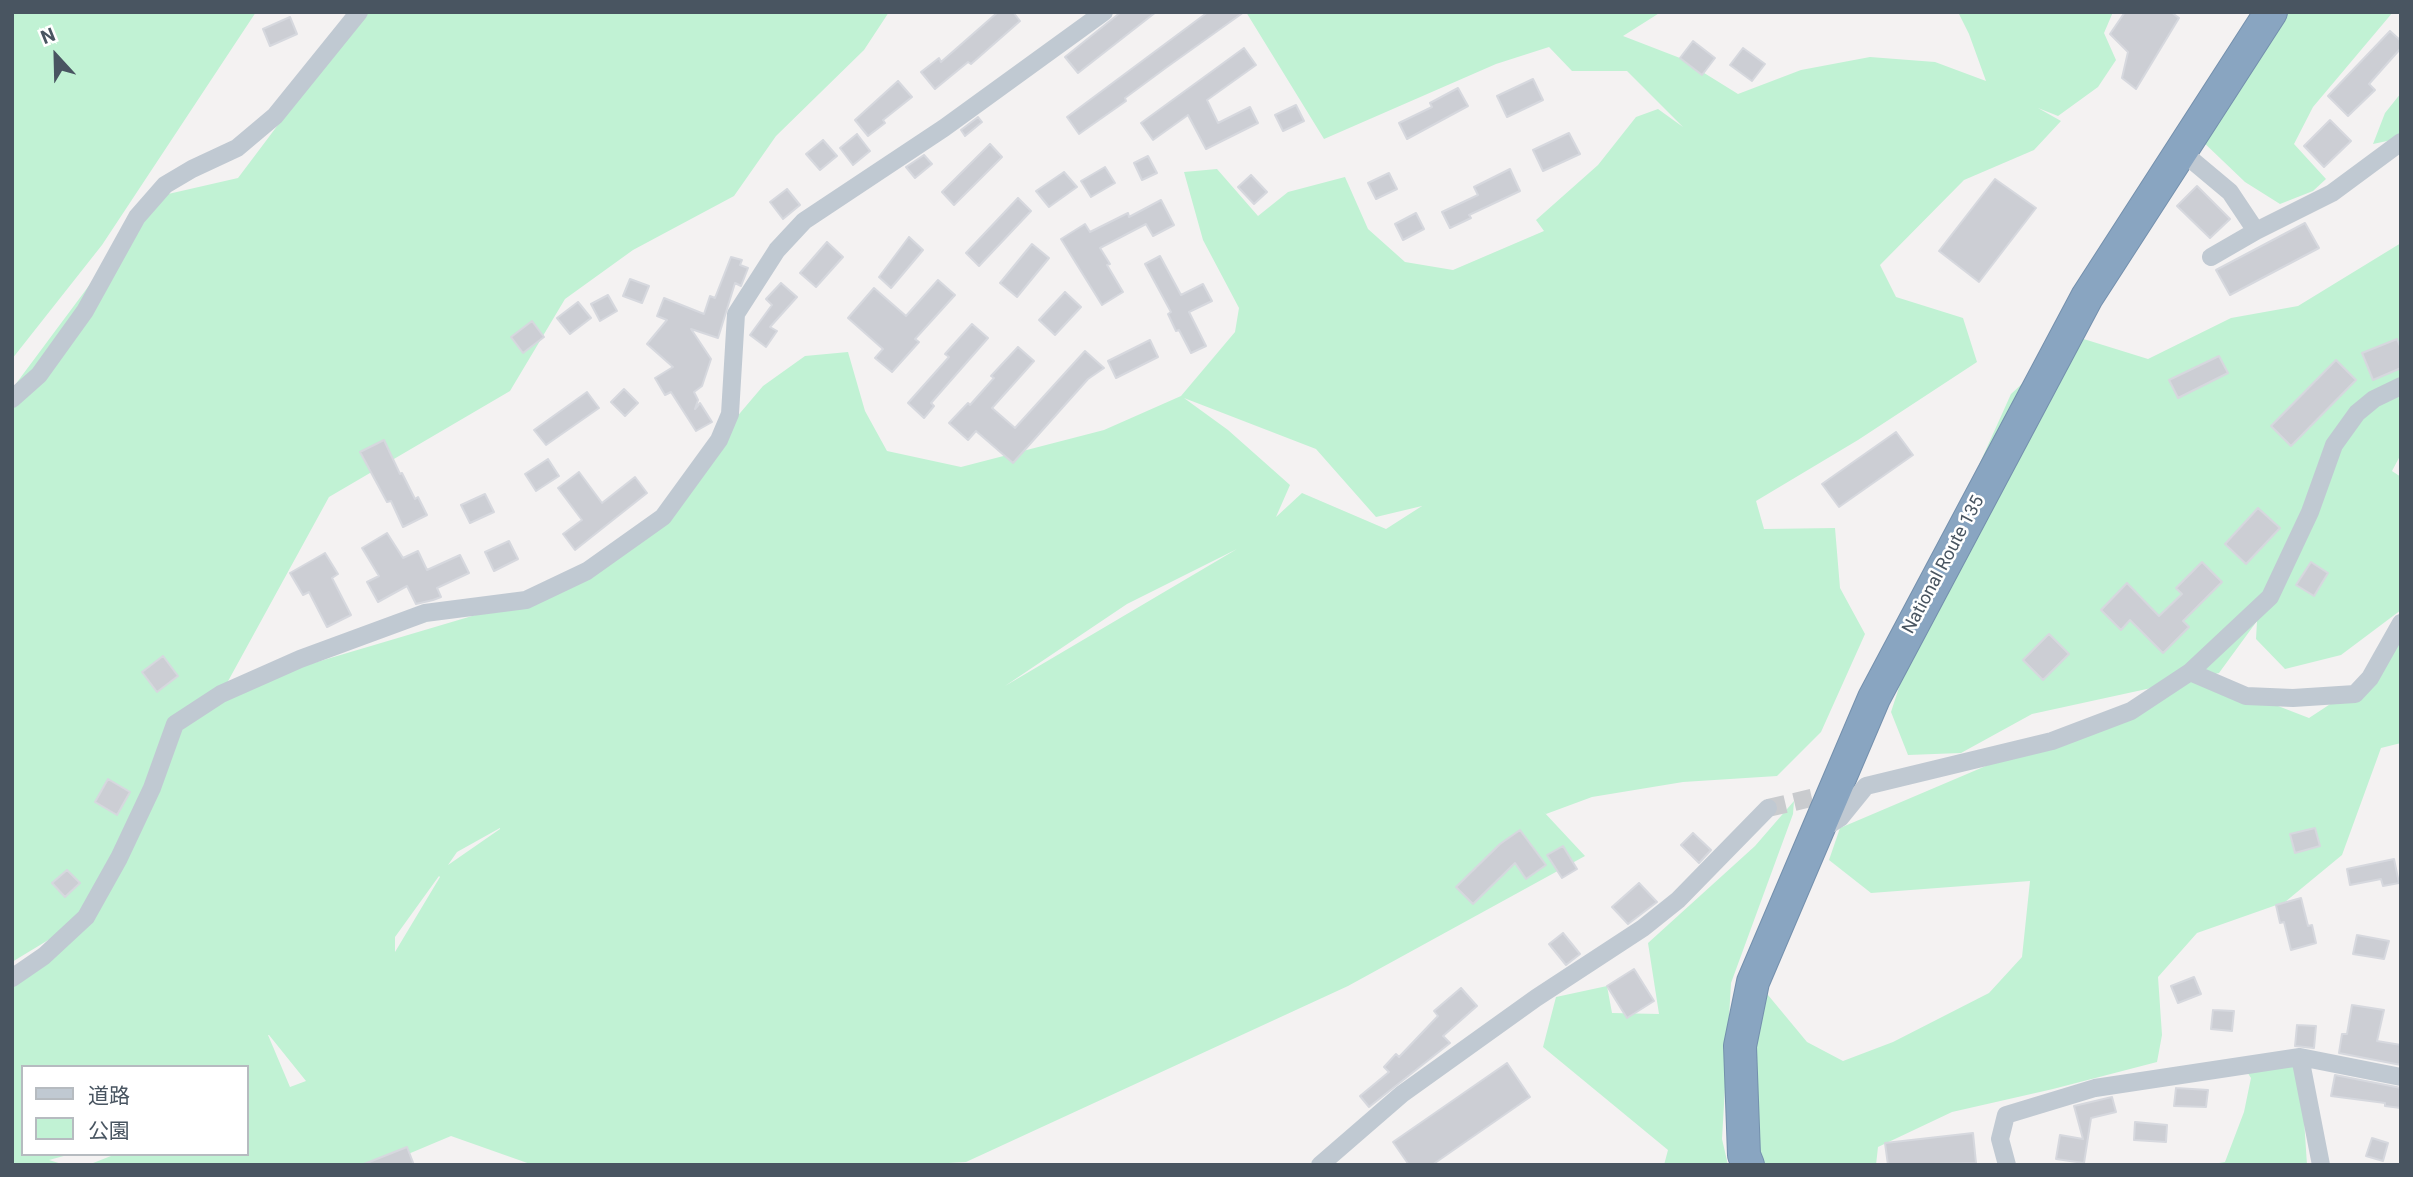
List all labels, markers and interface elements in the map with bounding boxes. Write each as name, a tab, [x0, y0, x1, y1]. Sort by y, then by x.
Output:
north arrow	[21, 21, 91, 91]
text: N	[37, 23, 58, 49]
street label: National Route 135	[1898, 492, 1990, 638]
legend	[21, 1065, 248, 1156]
text: 道路	[88, 1084, 130, 1108]
text: 公園	[88, 1119, 130, 1143]

